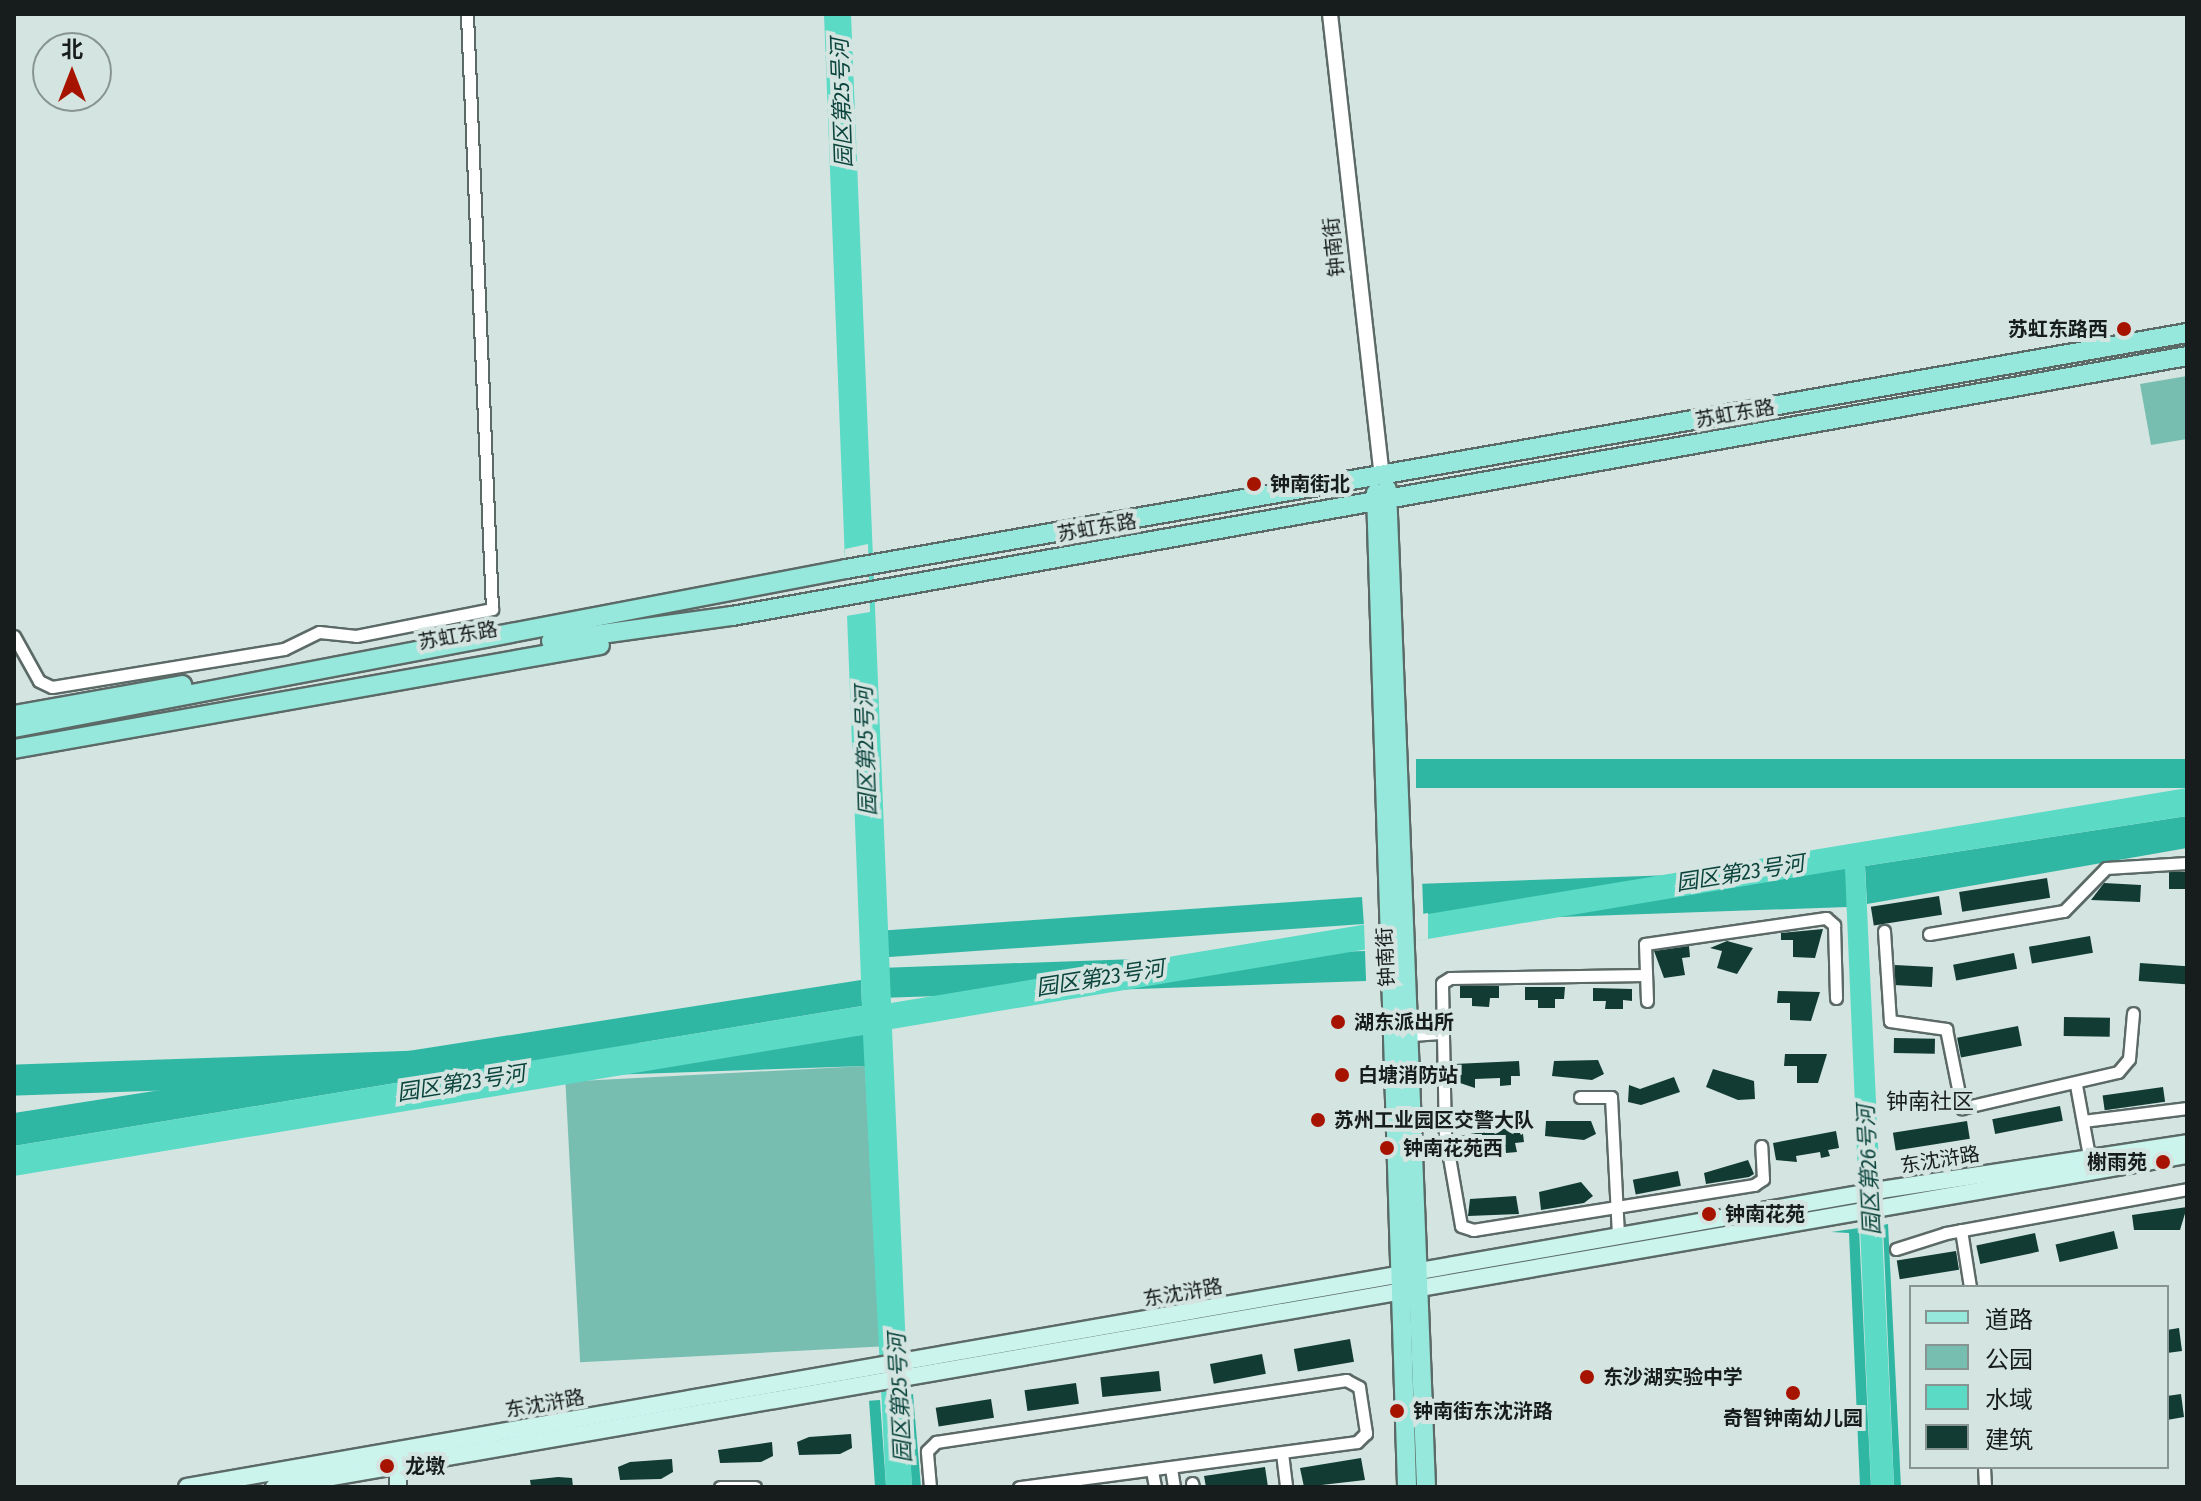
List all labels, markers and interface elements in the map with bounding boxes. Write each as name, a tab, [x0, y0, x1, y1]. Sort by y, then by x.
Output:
north arrow	[32, 32, 112, 112]
text: 北	[61, 36, 83, 63]
water label: 园区第25号河	[827, 38, 857, 168]
street label: 钟南街	[1319, 216, 1349, 278]
place label: 苏虹东路西	[2008, 317, 2108, 341]
marker: 苏虹东路西	[2115, 320, 2133, 338]
street label: 苏虹东路	[1694, 395, 1776, 433]
place label: 钟南街北	[1270, 472, 1350, 496]
marker: 钟南街北	[1245, 475, 1263, 493]
street label: 苏虹东路	[1056, 509, 1138, 547]
street label: 苏虹东路	[417, 617, 499, 655]
water label: 园区第25号河	[851, 686, 881, 816]
water label: 园区第23号河	[1674, 850, 1806, 896]
street label: 钟南街	[1372, 926, 1400, 988]
water label: 园区第23号河	[1034, 955, 1166, 1001]
place label: 湖东派出所	[1354, 1010, 1454, 1034]
marker: 湖东派出所	[1329, 1013, 1347, 1031]
water label: 园区第23号河	[395, 1060, 527, 1106]
place label: 白塘消防站	[1358, 1063, 1458, 1087]
marker: 白塘消防站	[1333, 1066, 1351, 1084]
district label: 钟南社区	[1886, 1089, 1974, 1115]
water label: 园区第26号河	[1852, 1104, 1886, 1236]
place label: 苏州工业园区交警大队	[1334, 1108, 1534, 1132]
marker: 苏州工业园区交警大队	[1309, 1111, 1327, 1129]
place label: 钟南花苑西	[1403, 1136, 1503, 1160]
marker: 钟南花苑西	[1378, 1139, 1396, 1157]
street label: 东沈浒路	[1899, 1142, 1981, 1178]
place label: 榭雨苑	[2087, 1150, 2147, 1174]
marker: 榭雨苑	[2154, 1153, 2172, 1171]
place label: 钟南花苑	[1725, 1202, 1805, 1226]
marker: 钟南花苑	[1700, 1205, 1718, 1223]
street label: 东沈浒路	[1142, 1274, 1224, 1312]
legend	[1909, 1285, 2169, 1469]
text: 道路	[1985, 1306, 2033, 1334]
water label: 园区第25号河	[883, 1333, 917, 1463]
text: 公园	[1985, 1346, 2033, 1374]
place label: 东沙湖实验中学	[1603, 1365, 1743, 1389]
marker: 东沙湖实验中学	[1578, 1368, 1596, 1386]
marker: 奇智钟南幼儿园	[1784, 1384, 1802, 1402]
street label: 东沈浒路	[504, 1385, 586, 1423]
text: 水域	[1985, 1386, 2033, 1414]
place label: 钟南街东沈浒路	[1413, 1399, 1553, 1423]
marker: 钟南街东沈浒路	[1388, 1402, 1406, 1420]
place label: 奇智钟南幼儿园	[1723, 1406, 1863, 1430]
text: 建筑	[1985, 1426, 2033, 1454]
place label: 龙墩	[405, 1454, 445, 1478]
marker: 龙墩	[376, 1455, 398, 1477]

